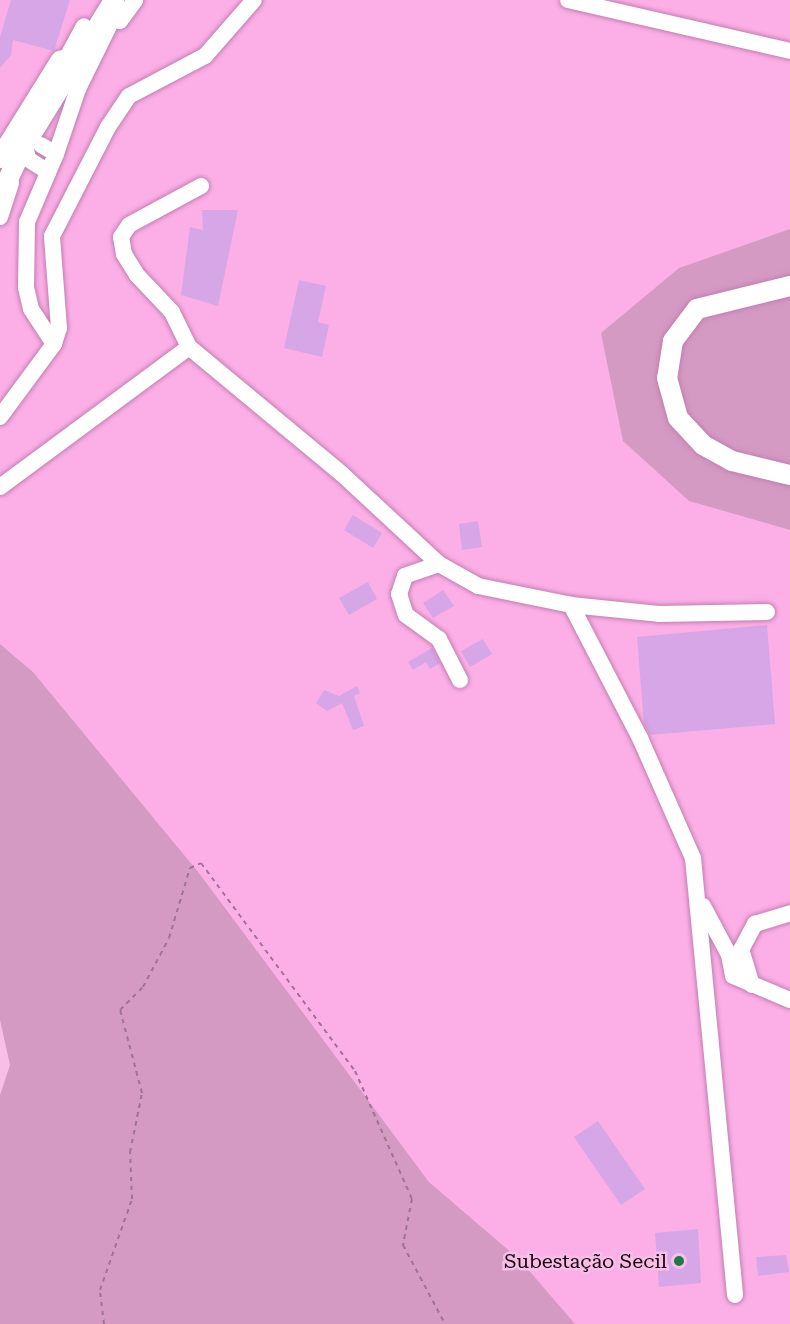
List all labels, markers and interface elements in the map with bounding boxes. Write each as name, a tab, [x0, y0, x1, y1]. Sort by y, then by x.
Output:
place label: Subestação Secil	[504, 1249, 667, 1273]
marker: Subestação Secil	[672, 1254, 686, 1268]

